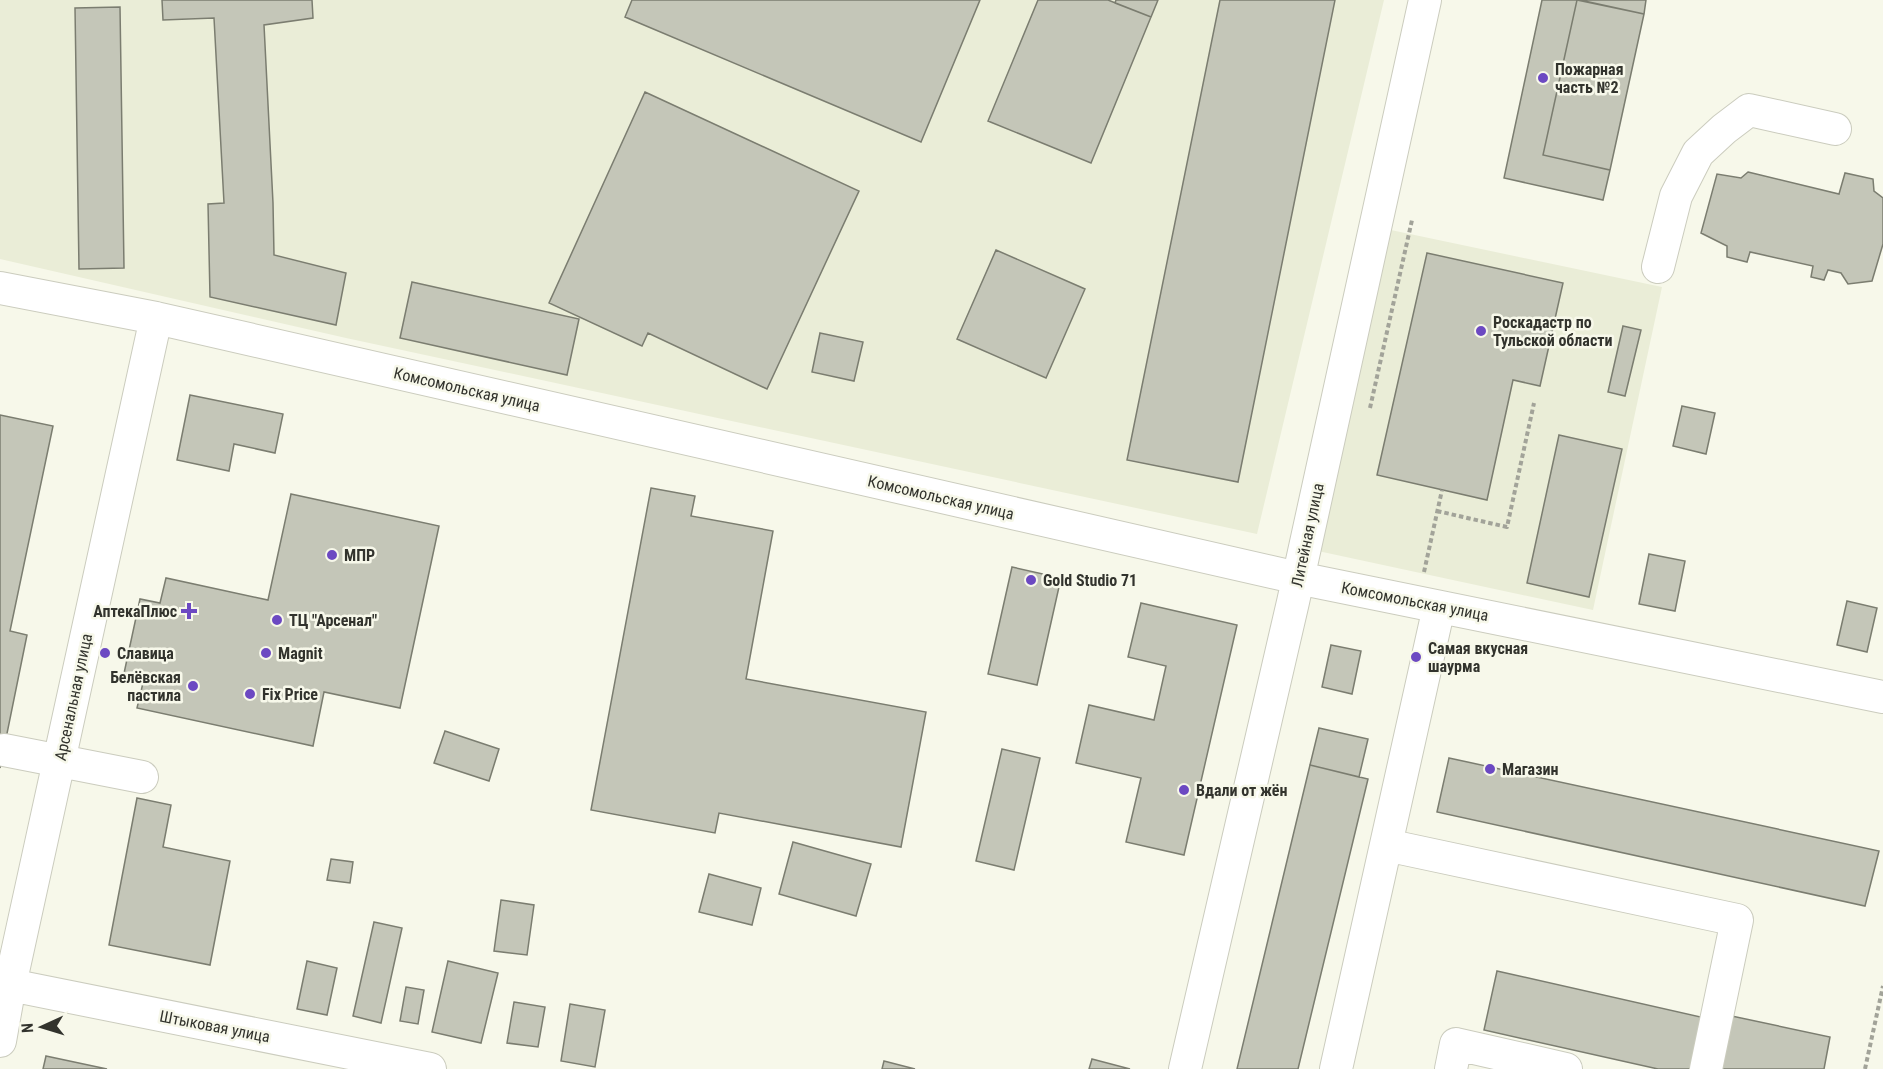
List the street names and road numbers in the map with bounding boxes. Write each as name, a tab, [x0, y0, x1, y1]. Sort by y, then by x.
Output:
street label: Комсомольская улица	[392, 363, 542, 416]
street label: Комсомольская улица	[866, 471, 1016, 524]
street label: Литейная улица	[1287, 481, 1328, 589]
street label: Комсомольская улица	[1340, 578, 1490, 625]
street label: Арсенальная улица	[51, 632, 96, 762]
street label: Штыковая улица	[158, 1006, 272, 1047]

